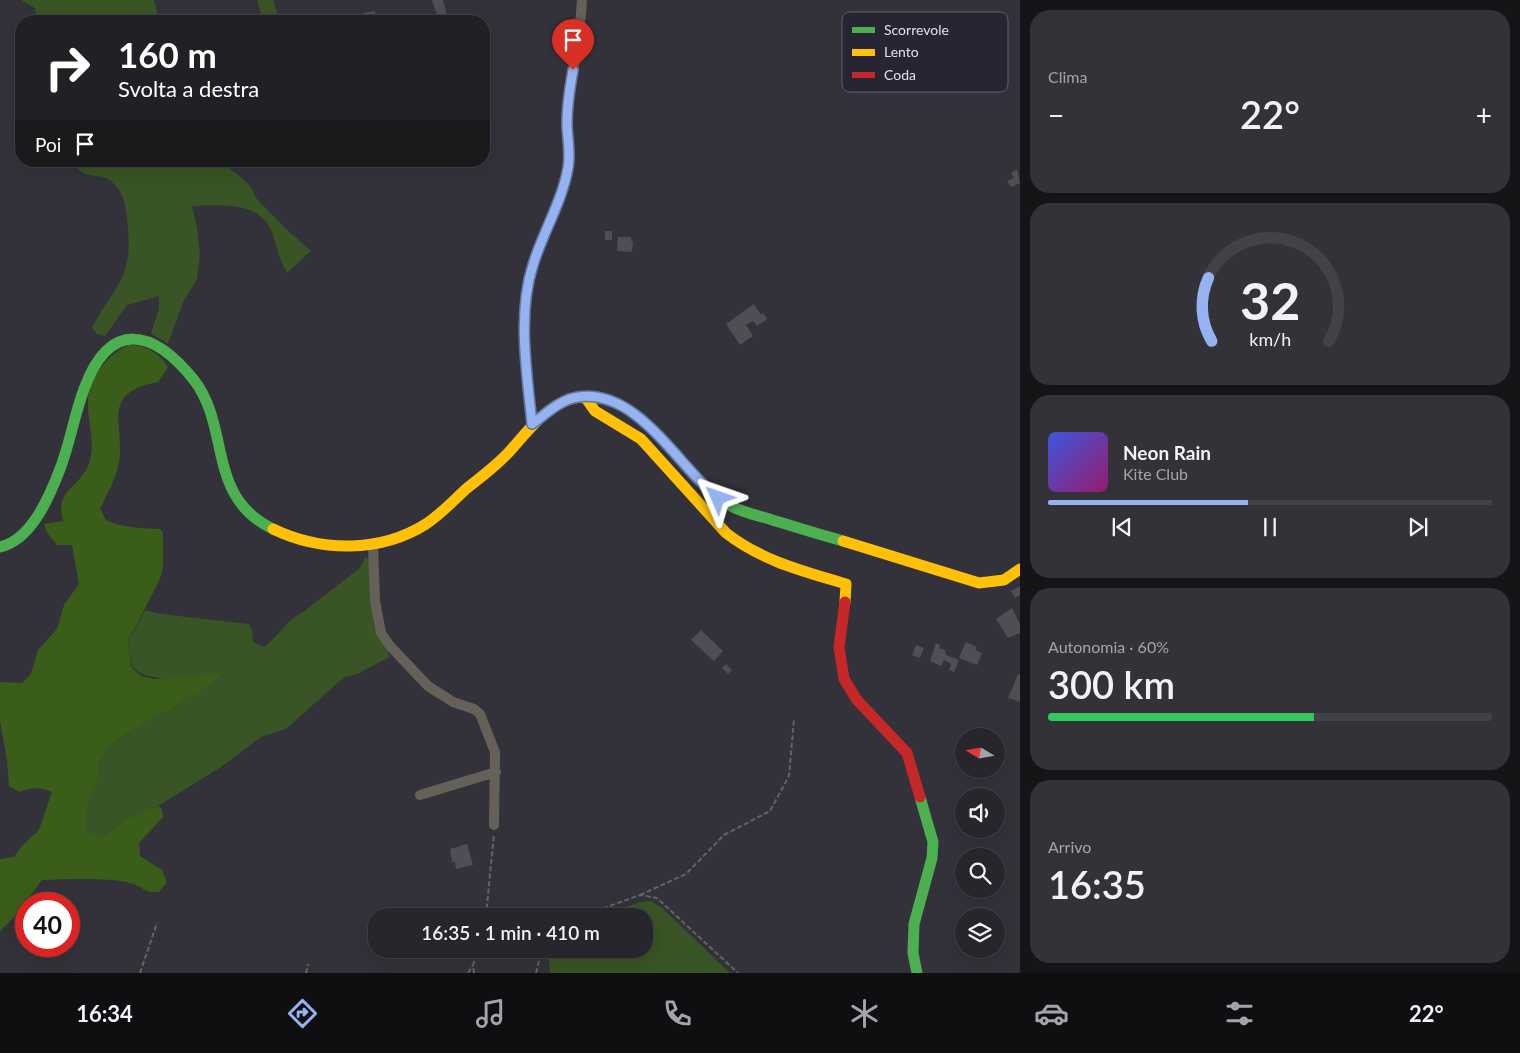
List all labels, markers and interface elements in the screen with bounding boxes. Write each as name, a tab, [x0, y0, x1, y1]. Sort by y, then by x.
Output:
legend	[842, 12, 1008, 92]
pin	[552, 19, 594, 70]
text: Scorrevole	[884, 21, 949, 38]
icon: arrive	[559, 26, 587, 54]
text: 160 m	[118, 33, 217, 75]
icon: right	[35, 35, 100, 100]
text: Lento	[884, 43, 919, 60]
text: Coda	[884, 66, 916, 83]
text: Clima	[1048, 67, 1087, 86]
text: Svolta a destra	[118, 75, 259, 102]
text: 22°	[1240, 91, 1300, 137]
text: −	[1048, 98, 1064, 132]
text: +	[1476, 98, 1492, 132]
icon: arrive	[71, 130, 99, 158]
text: Poi	[35, 133, 61, 156]
text: 32	[1240, 269, 1300, 331]
text: km/h	[1249, 328, 1291, 350]
text: Neon Rain	[1123, 441, 1211, 464]
text: Kite Club	[1123, 464, 1188, 483]
position arrow	[691, 471, 743, 523]
icon: previous	[1108, 513, 1136, 541]
icon: pause	[1256, 513, 1284, 541]
icon: next	[1404, 513, 1432, 541]
text: Autonomia · 60%	[1048, 637, 1169, 656]
text: 300 km	[1048, 661, 1175, 707]
north arrow	[955, 728, 1005, 778]
map controls	[955, 728, 1005, 958]
button: sound	[955, 788, 1005, 838]
text: Arrivo	[1048, 837, 1091, 856]
button: search	[955, 848, 1005, 898]
text: 16:35	[1048, 861, 1146, 907]
speed limit sign: 40	[15, 892, 80, 957]
button: layers	[955, 908, 1005, 958]
text: 16:35 · 1 min · 410 m	[421, 921, 600, 944]
icon: directions	[285, 996, 320, 1031]
icon: music	[473, 996, 508, 1031]
icon: phone	[660, 996, 695, 1031]
icon: climate	[847, 996, 882, 1031]
icon: car	[1034, 996, 1069, 1031]
icon: filters	[1222, 996, 1257, 1031]
text: 16:34	[76, 1000, 133, 1027]
text: 22°	[1409, 1000, 1444, 1027]

